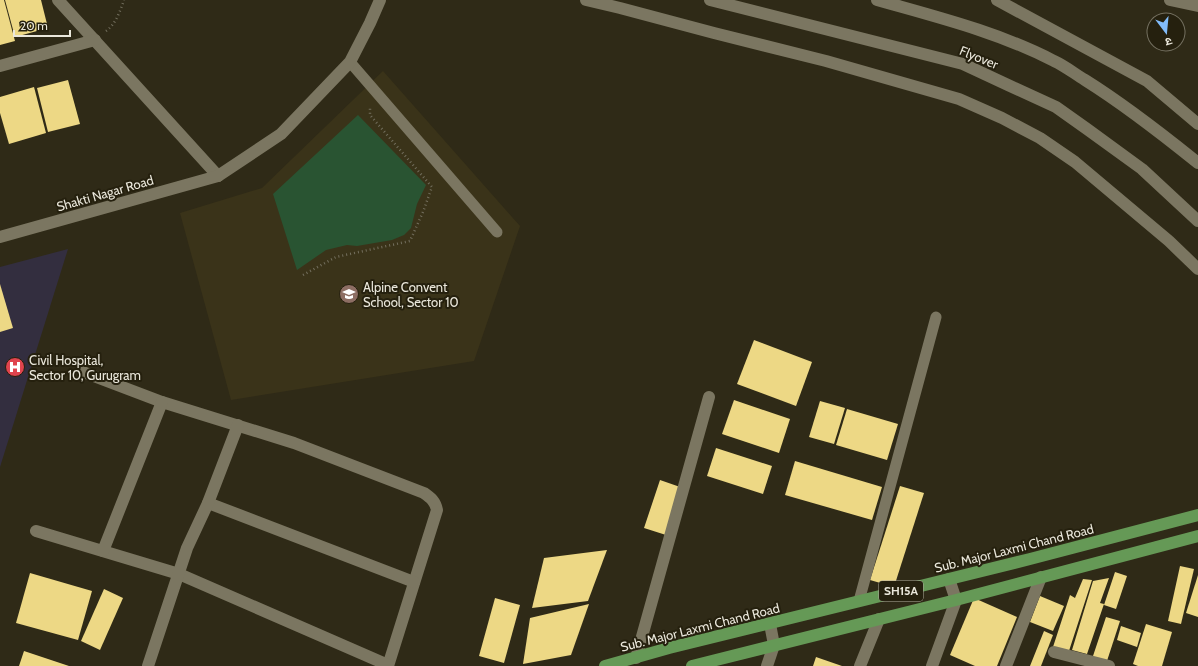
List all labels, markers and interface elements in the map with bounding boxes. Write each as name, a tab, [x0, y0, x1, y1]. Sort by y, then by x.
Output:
scale bar	[14, 12, 70, 38]
north arrow	[1146, 12, 1186, 52]
text: 20 m	[20, 18, 48, 33]
text: उ	[1163, 34, 1174, 49]
street label: Flyover	[957, 42, 1001, 72]
street label: Shakti Nagar Road	[55, 172, 155, 214]
place label: Alpine Convent School, Sector 10	[363, 279, 459, 310]
school or university icon: Alpine Convent School, Sector 10	[338, 283, 360, 305]
place label: Civil Hospital, Sector 10, Gurugram	[29, 352, 141, 383]
hospital icon: Civil Hospital, Sector 10, Gurugram	[4, 356, 26, 378]
street label: Sub. Major Laxmi Chand Road	[933, 520, 1096, 577]
road number: SH15A	[879, 581, 923, 601]
street label: Sub. Major Laxmi Chand Road	[619, 599, 782, 656]

